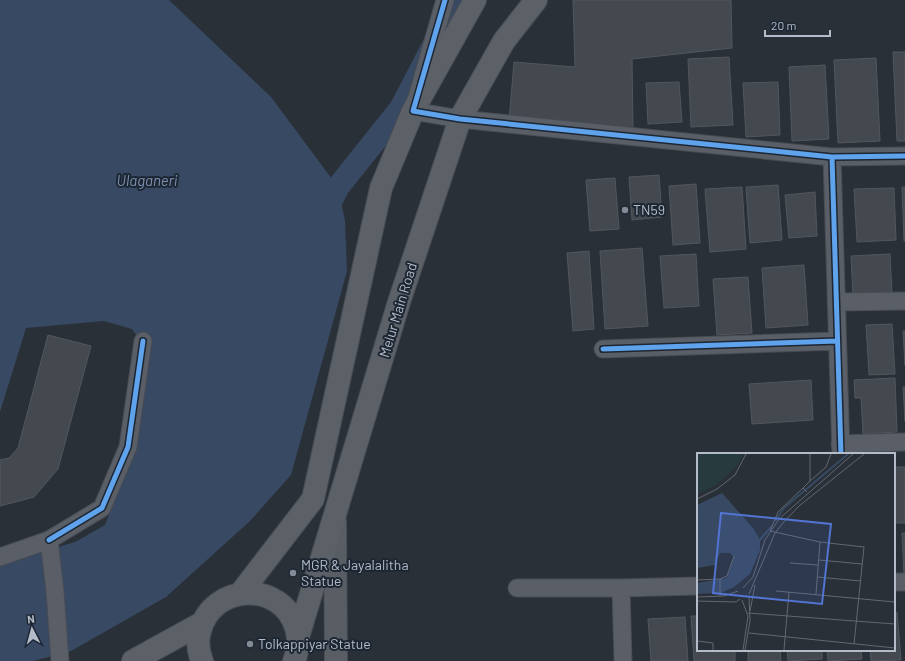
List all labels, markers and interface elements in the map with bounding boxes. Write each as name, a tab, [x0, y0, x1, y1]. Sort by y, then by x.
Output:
scale bar	[765, 12, 830, 38]
text: 20 m	[771, 18, 797, 32]
water label: Ulaganeri	[117, 171, 178, 189]
place label: TN59	[633, 201, 665, 218]
marker: TN59	[620, 205, 630, 215]
street label: Melur Main Road	[375, 260, 420, 359]
inset map	[697, 453, 895, 651]
place label: MGR & Jayalalitha Statue	[301, 556, 409, 589]
marker: MGR & Jayalalitha Statue	[288, 568, 298, 578]
north arrow	[12, 609, 52, 649]
text: N	[27, 612, 35, 625]
place label: Tolkappiyar Statue	[258, 635, 371, 652]
marker: Tolkappiyar Statue	[245, 639, 255, 649]

